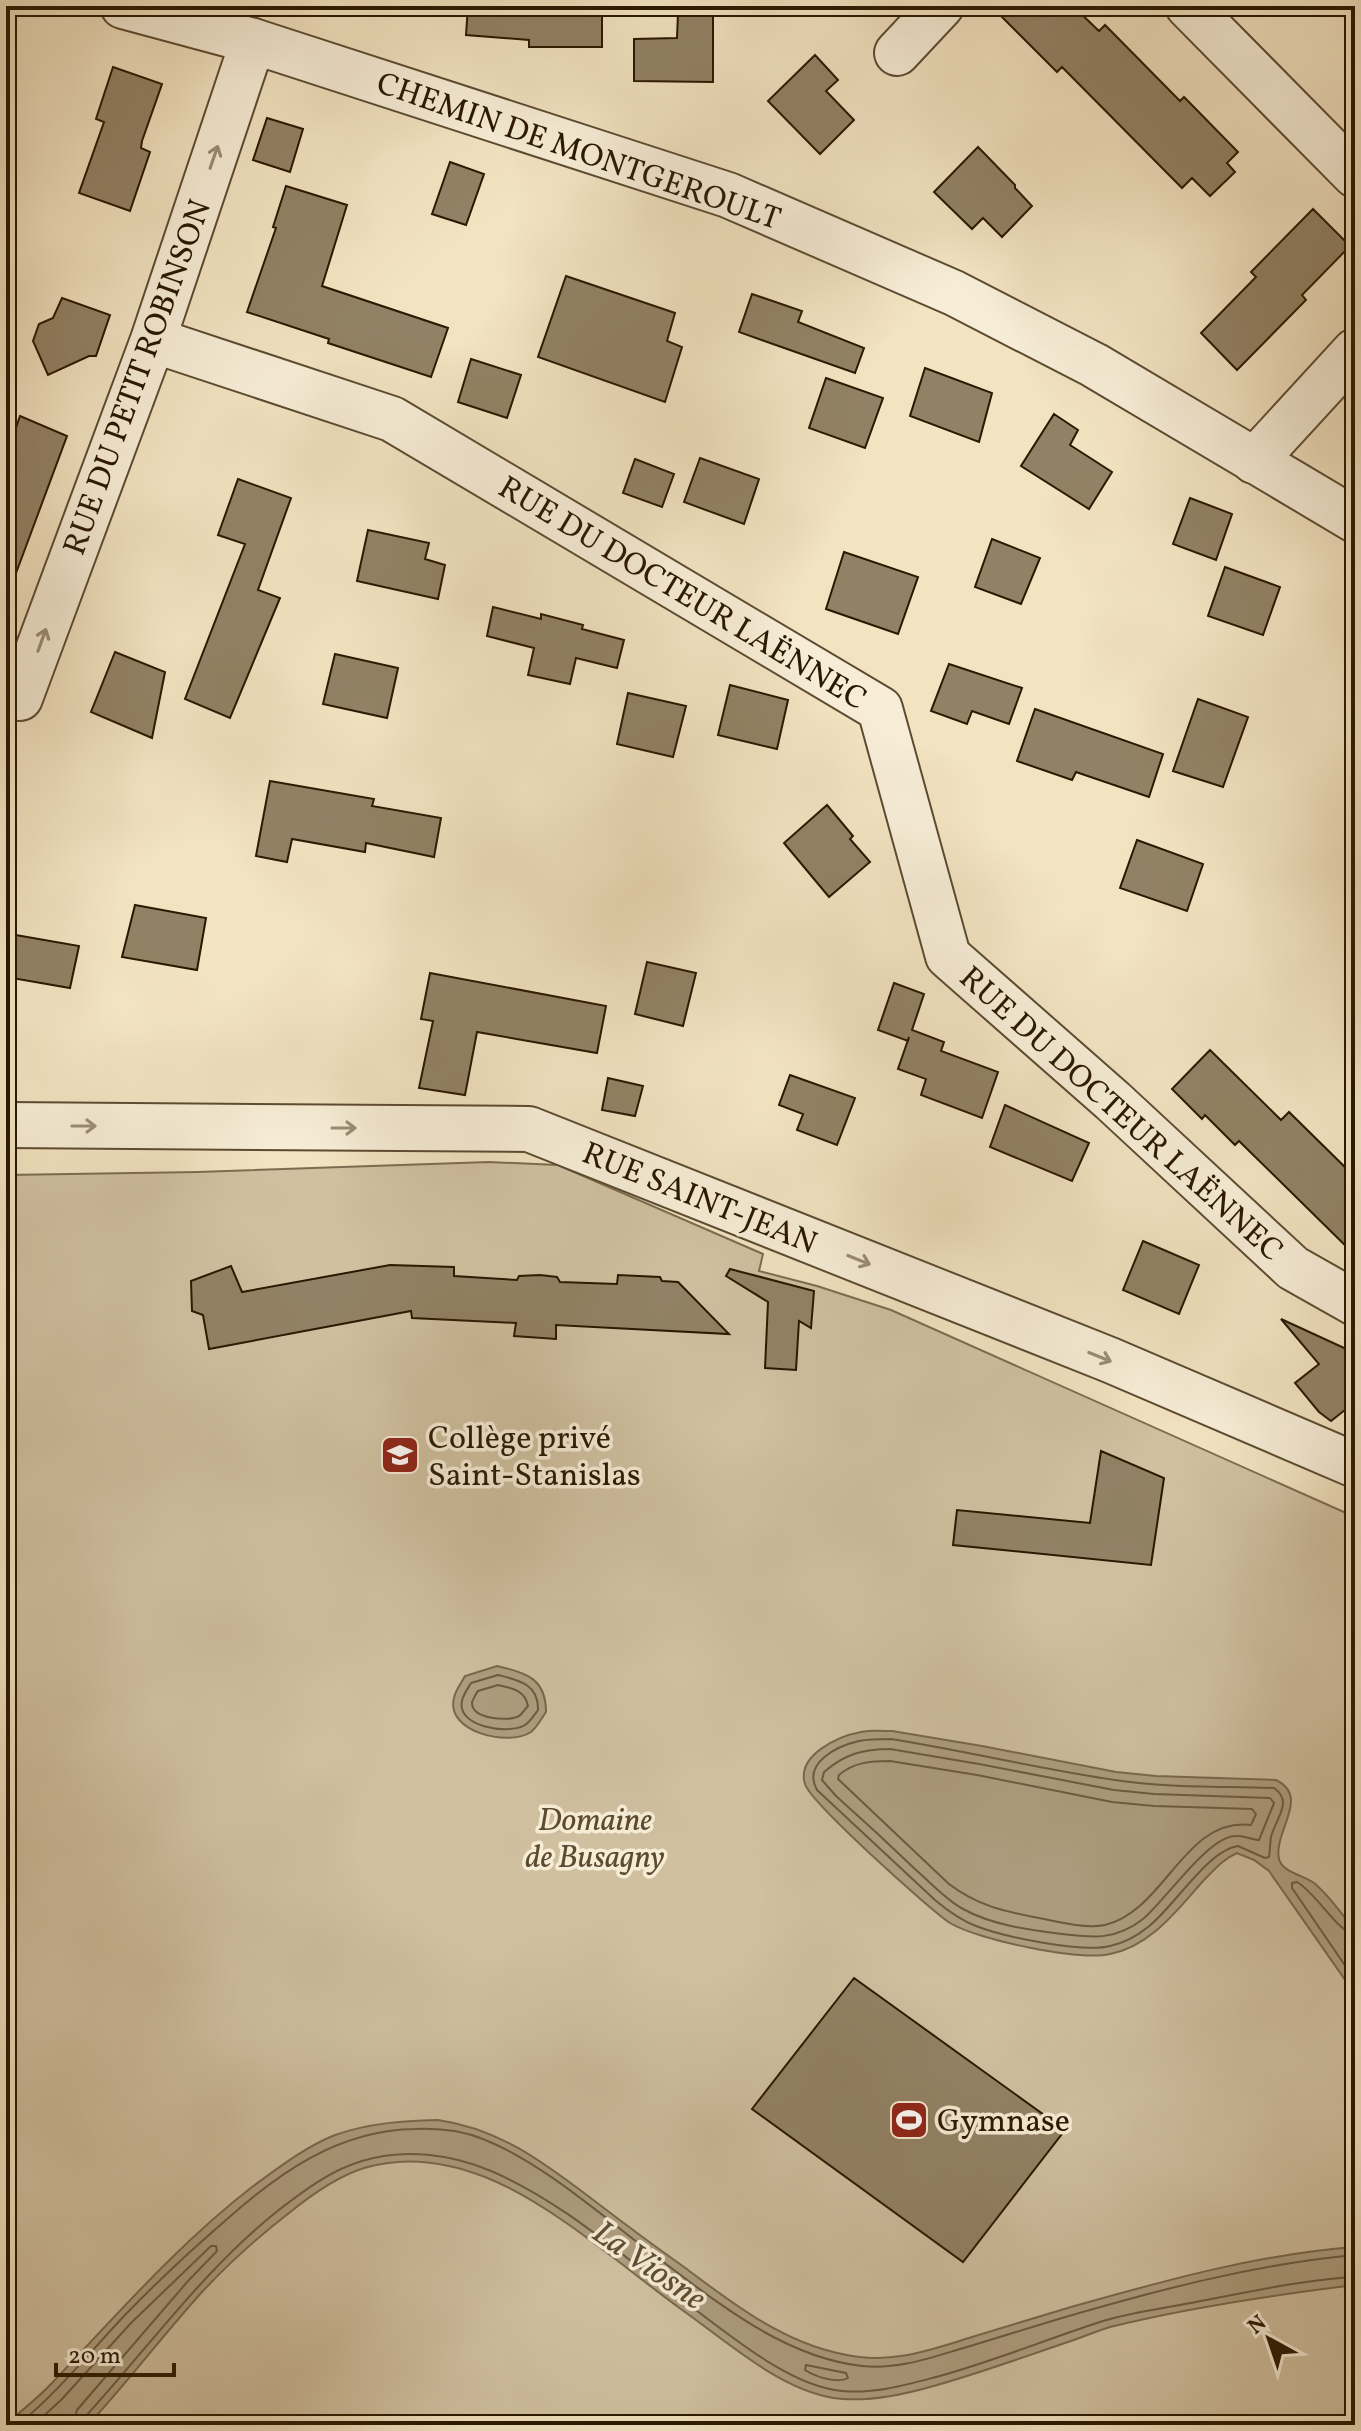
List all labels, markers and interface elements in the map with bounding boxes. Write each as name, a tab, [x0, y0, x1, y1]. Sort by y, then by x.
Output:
street label: CHEMIN DE MONTGEROULT	[370, 63, 786, 243]
one-way arrow	[207, 145, 222, 170]
street label: RUE DU PETIT ROBINSON	[54, 194, 224, 562]
street label: RUE DU DOCTEUR LAËNNEC	[489, 467, 874, 722]
one-way arrow	[36, 628, 50, 652]
street label: RUE DU DOCTEUR LAËNNEC	[948, 958, 1292, 1273]
one-way arrow	[70, 1118, 97, 1134]
one-way arrow	[330, 1120, 357, 1136]
street label: RUE SAINT-JEAN	[575, 1133, 823, 1267]
one-way arrow	[846, 1254, 871, 1269]
one-way arrow	[1087, 1350, 1112, 1365]
place label: Collège privé Saint-Stanislas	[428, 1418, 641, 1499]
school or university icon: Collège privé Saint-Stanislas	[379, 1434, 421, 1476]
park label: Domaine de Busagny	[525, 1800, 665, 1881]
sports icon: Gymnase	[888, 2099, 930, 2141]
place label: Gymnase	[937, 2101, 1070, 2145]
water label: La Viosne	[582, 2211, 715, 2323]
north arrow	[1229, 2299, 1309, 2379]
text: N	[1242, 2309, 1274, 2343]
scale bar	[56, 2327, 174, 2377]
text: 20 m	[68, 2340, 121, 2374]

